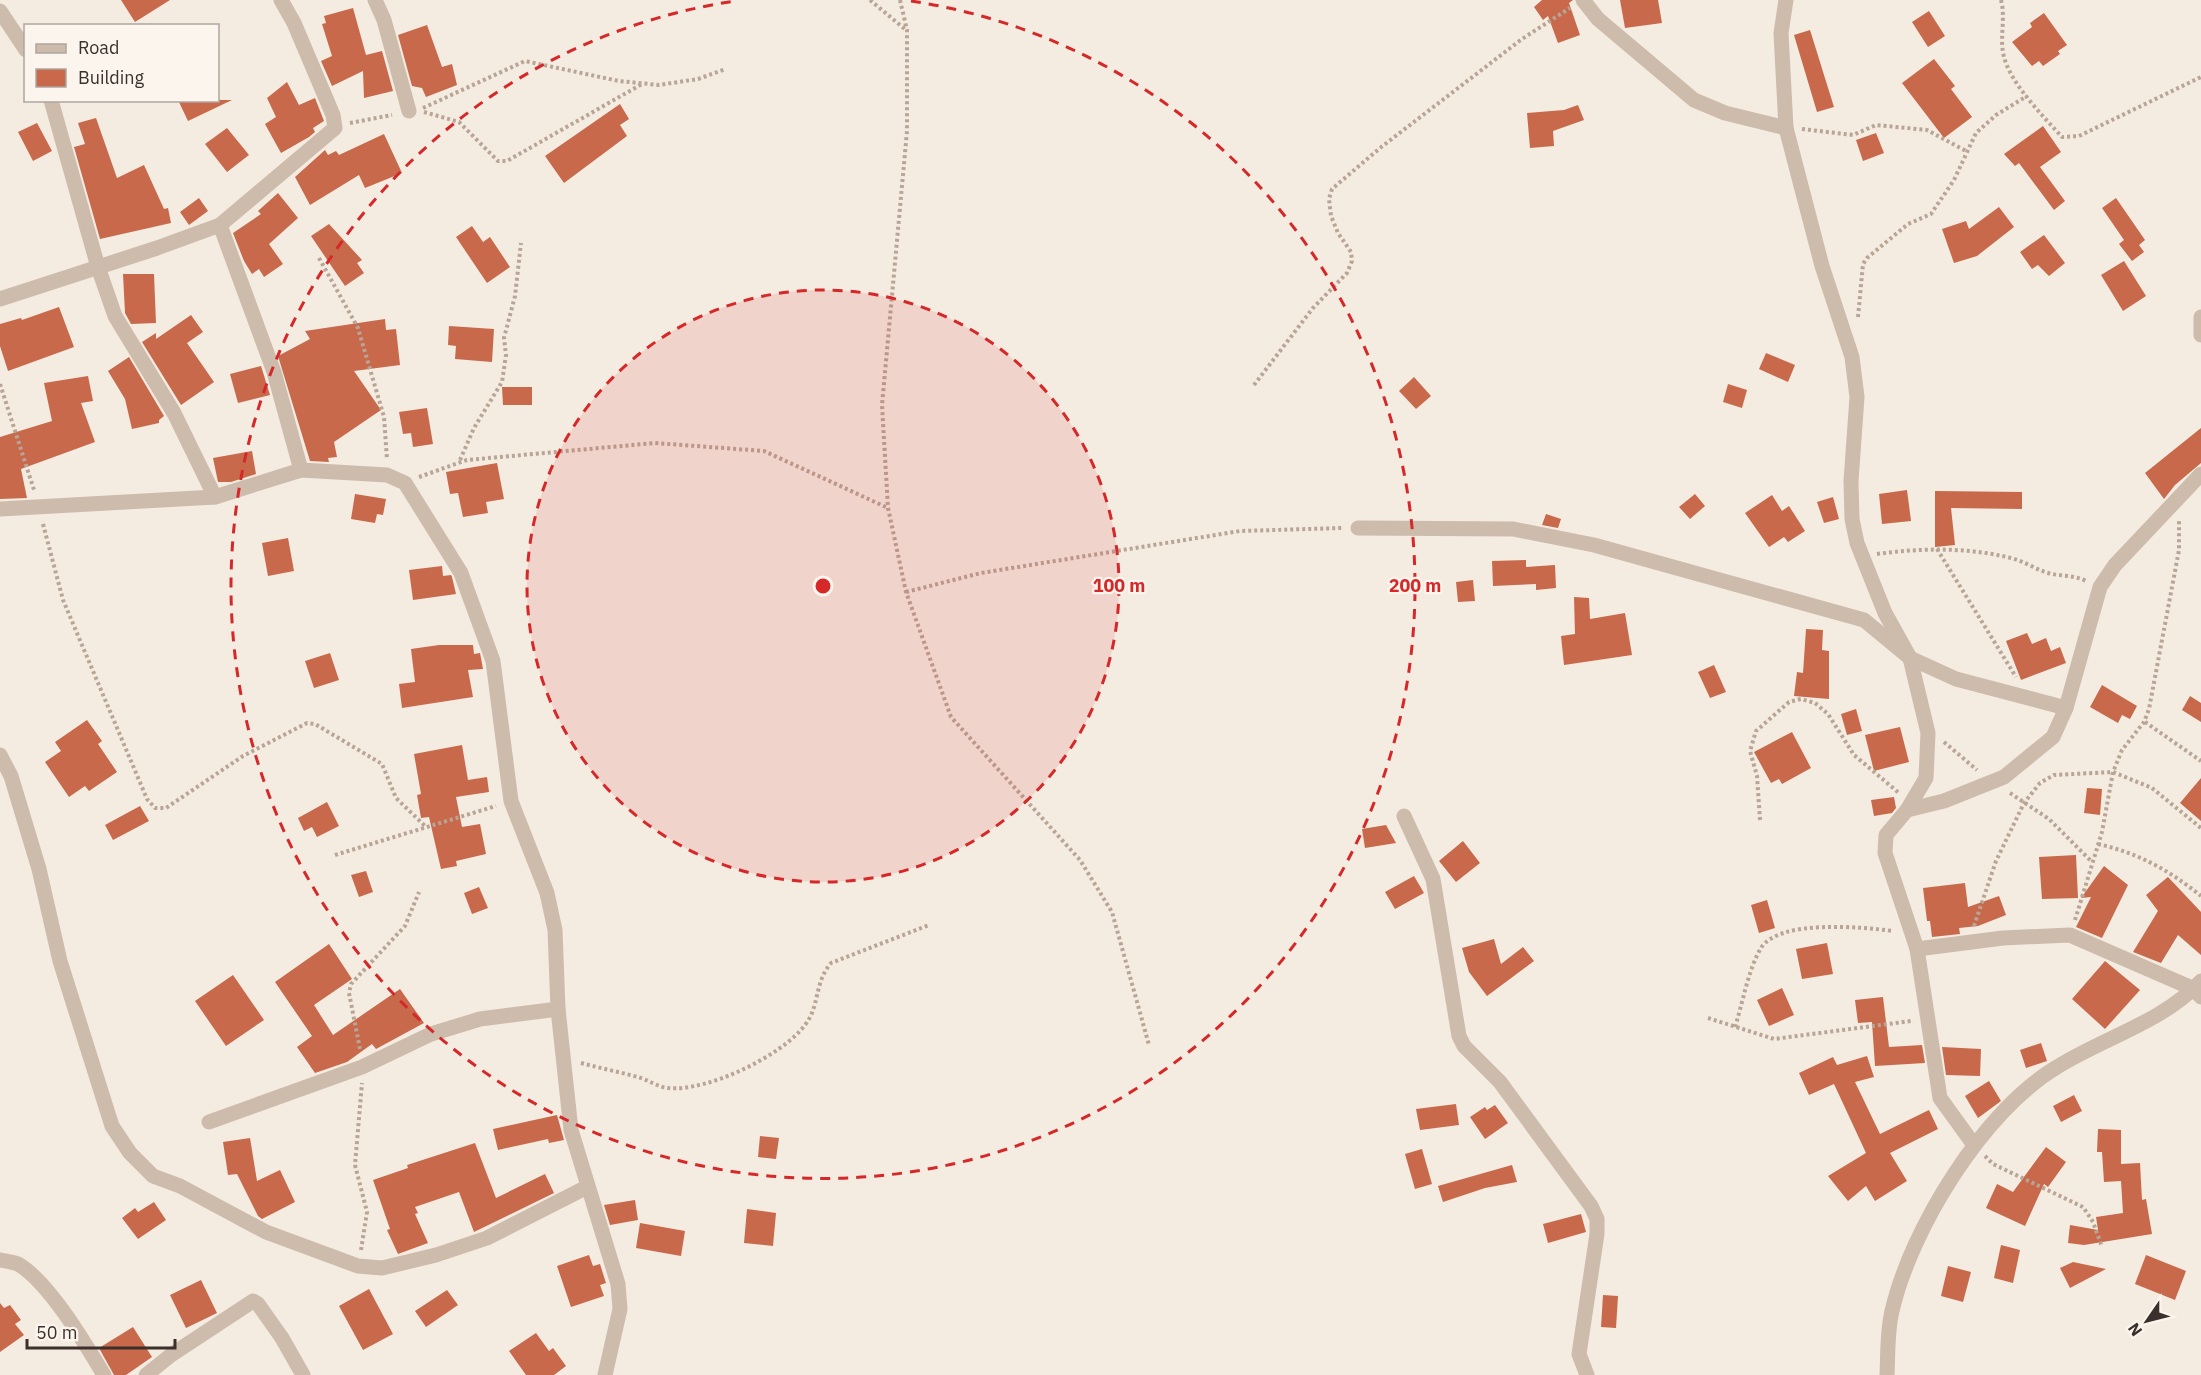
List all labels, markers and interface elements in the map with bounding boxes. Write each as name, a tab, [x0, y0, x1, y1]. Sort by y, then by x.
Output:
legend	[24, 24, 219, 102]
text: Road	[78, 36, 119, 59]
text: Building	[78, 66, 145, 89]
text: 100 m	[1093, 574, 1145, 597]
text: 200 m	[1389, 574, 1441, 597]
centre of rings	[813, 576, 833, 596]
north arrow	[2117, 1291, 2177, 1351]
scale bar	[27, 1312, 176, 1350]
text: N	[2123, 1319, 2146, 1340]
text: 50 m	[36, 1321, 78, 1344]

